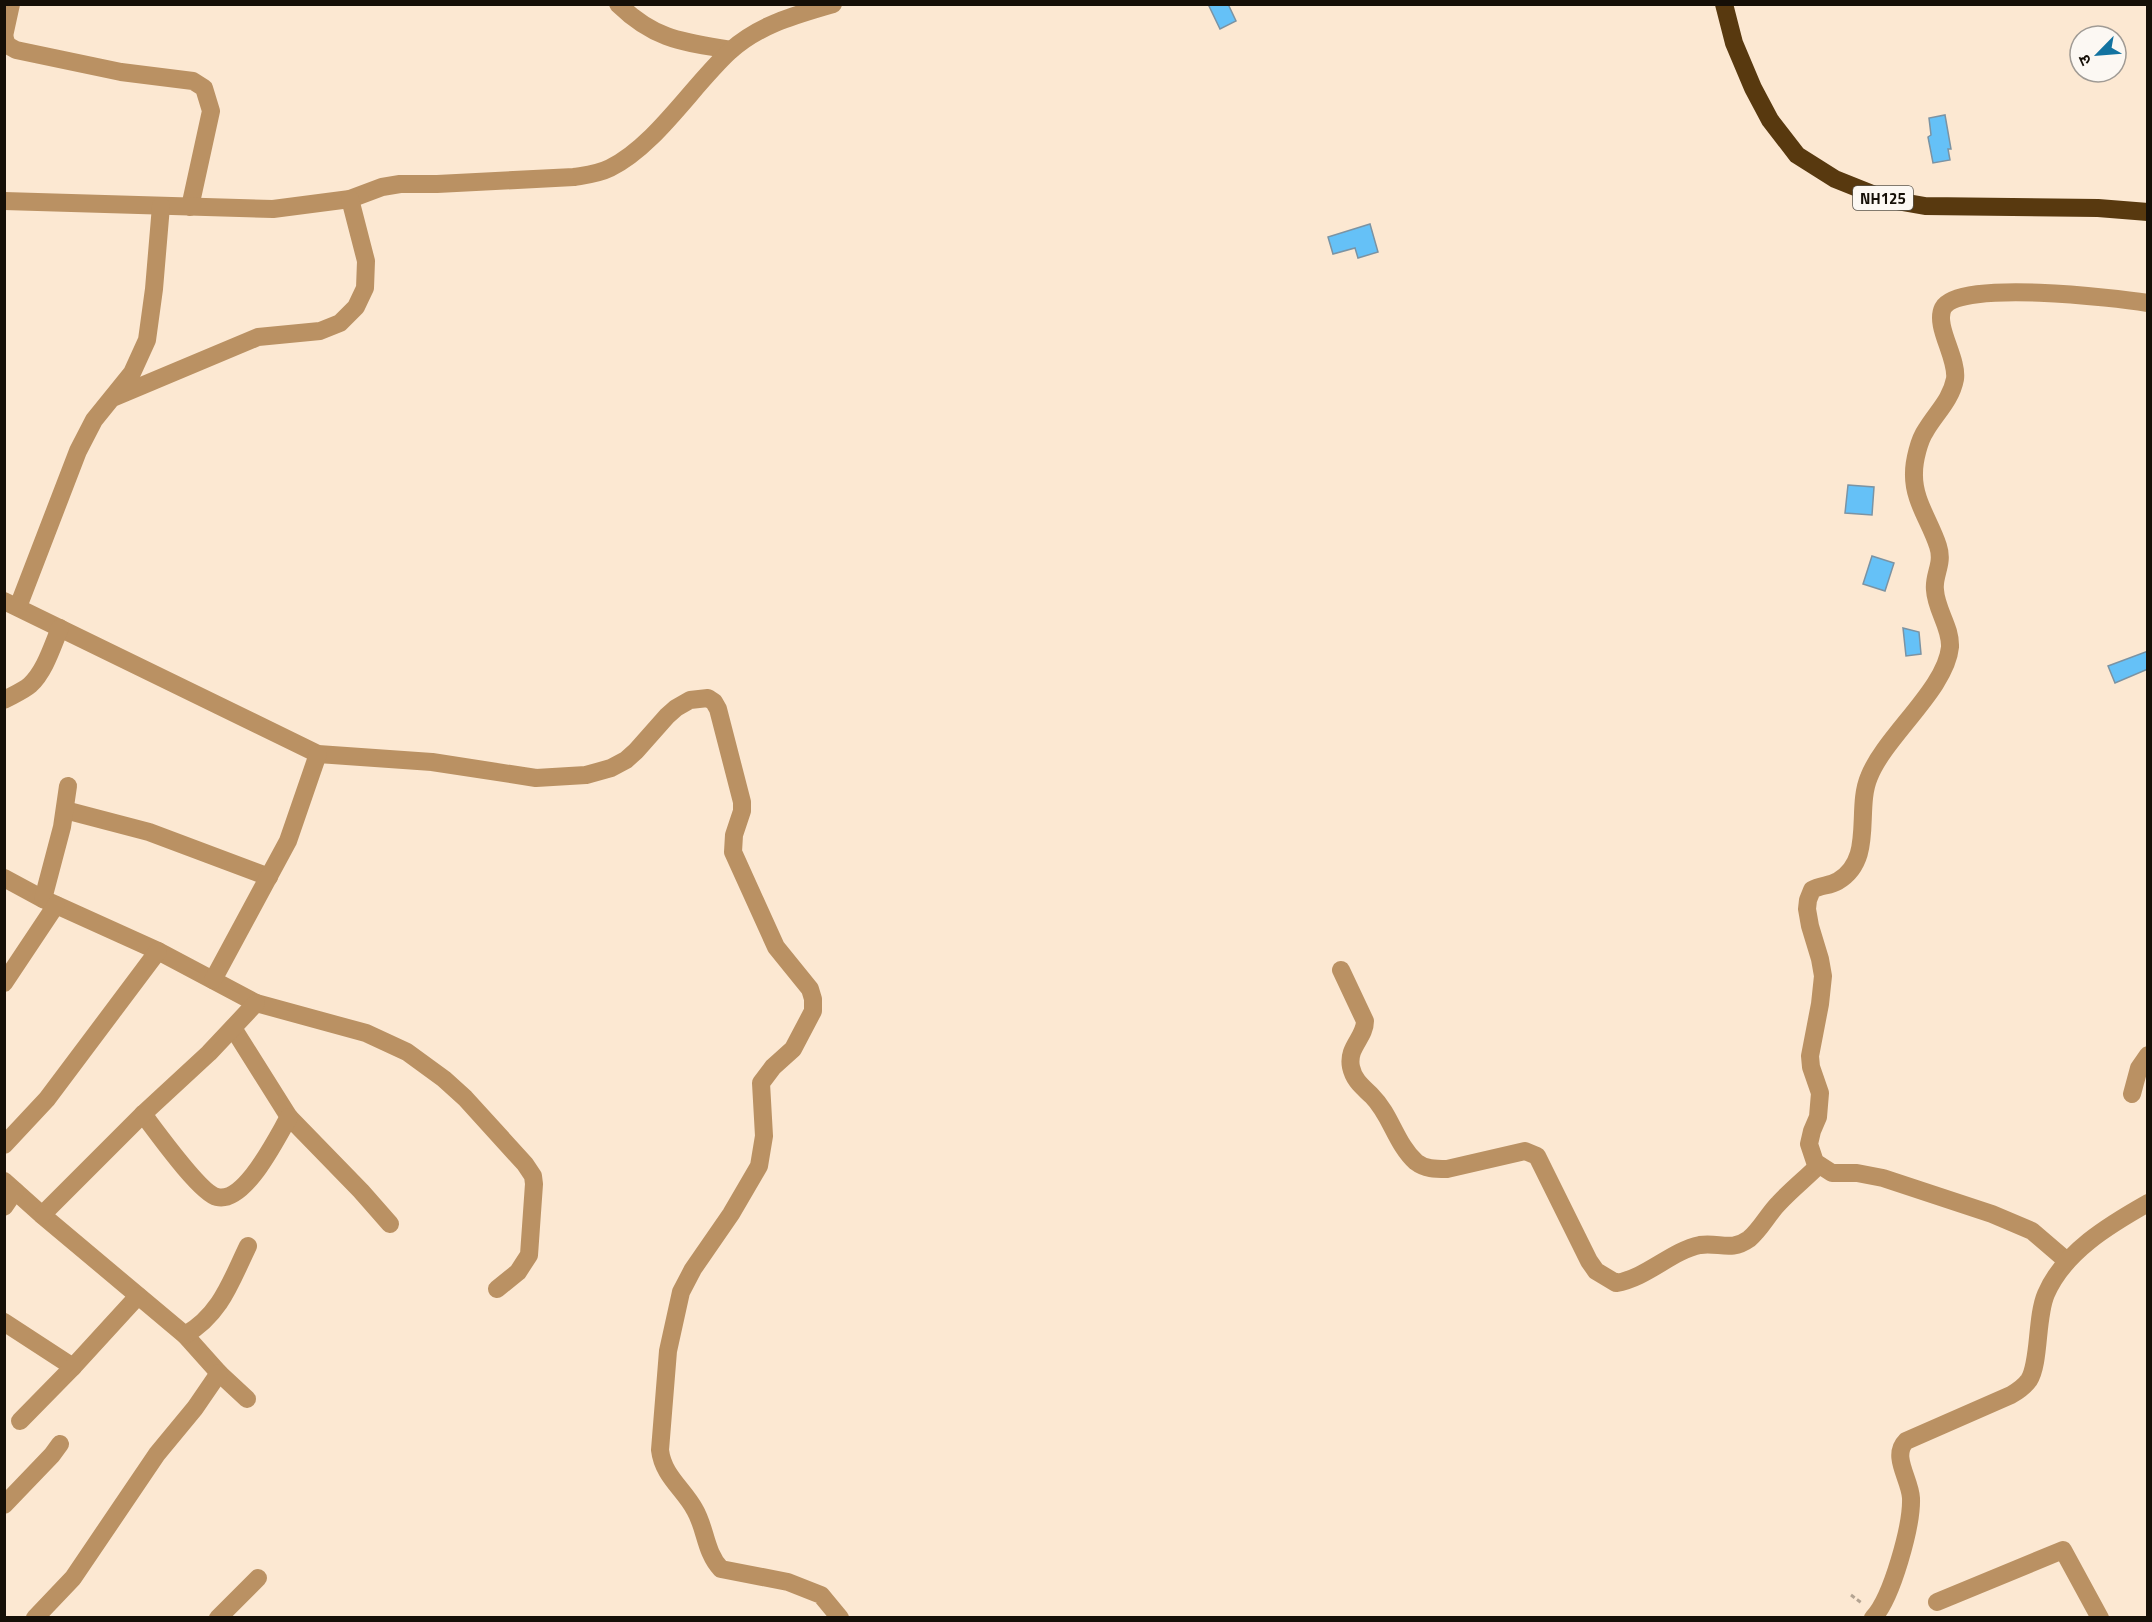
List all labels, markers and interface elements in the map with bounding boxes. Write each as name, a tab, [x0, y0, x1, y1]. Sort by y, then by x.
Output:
north arrow	[2068, 24, 2128, 84]
text: उ	[2071, 50, 2097, 70]
road number: NH125	[1853, 186, 1913, 210]

